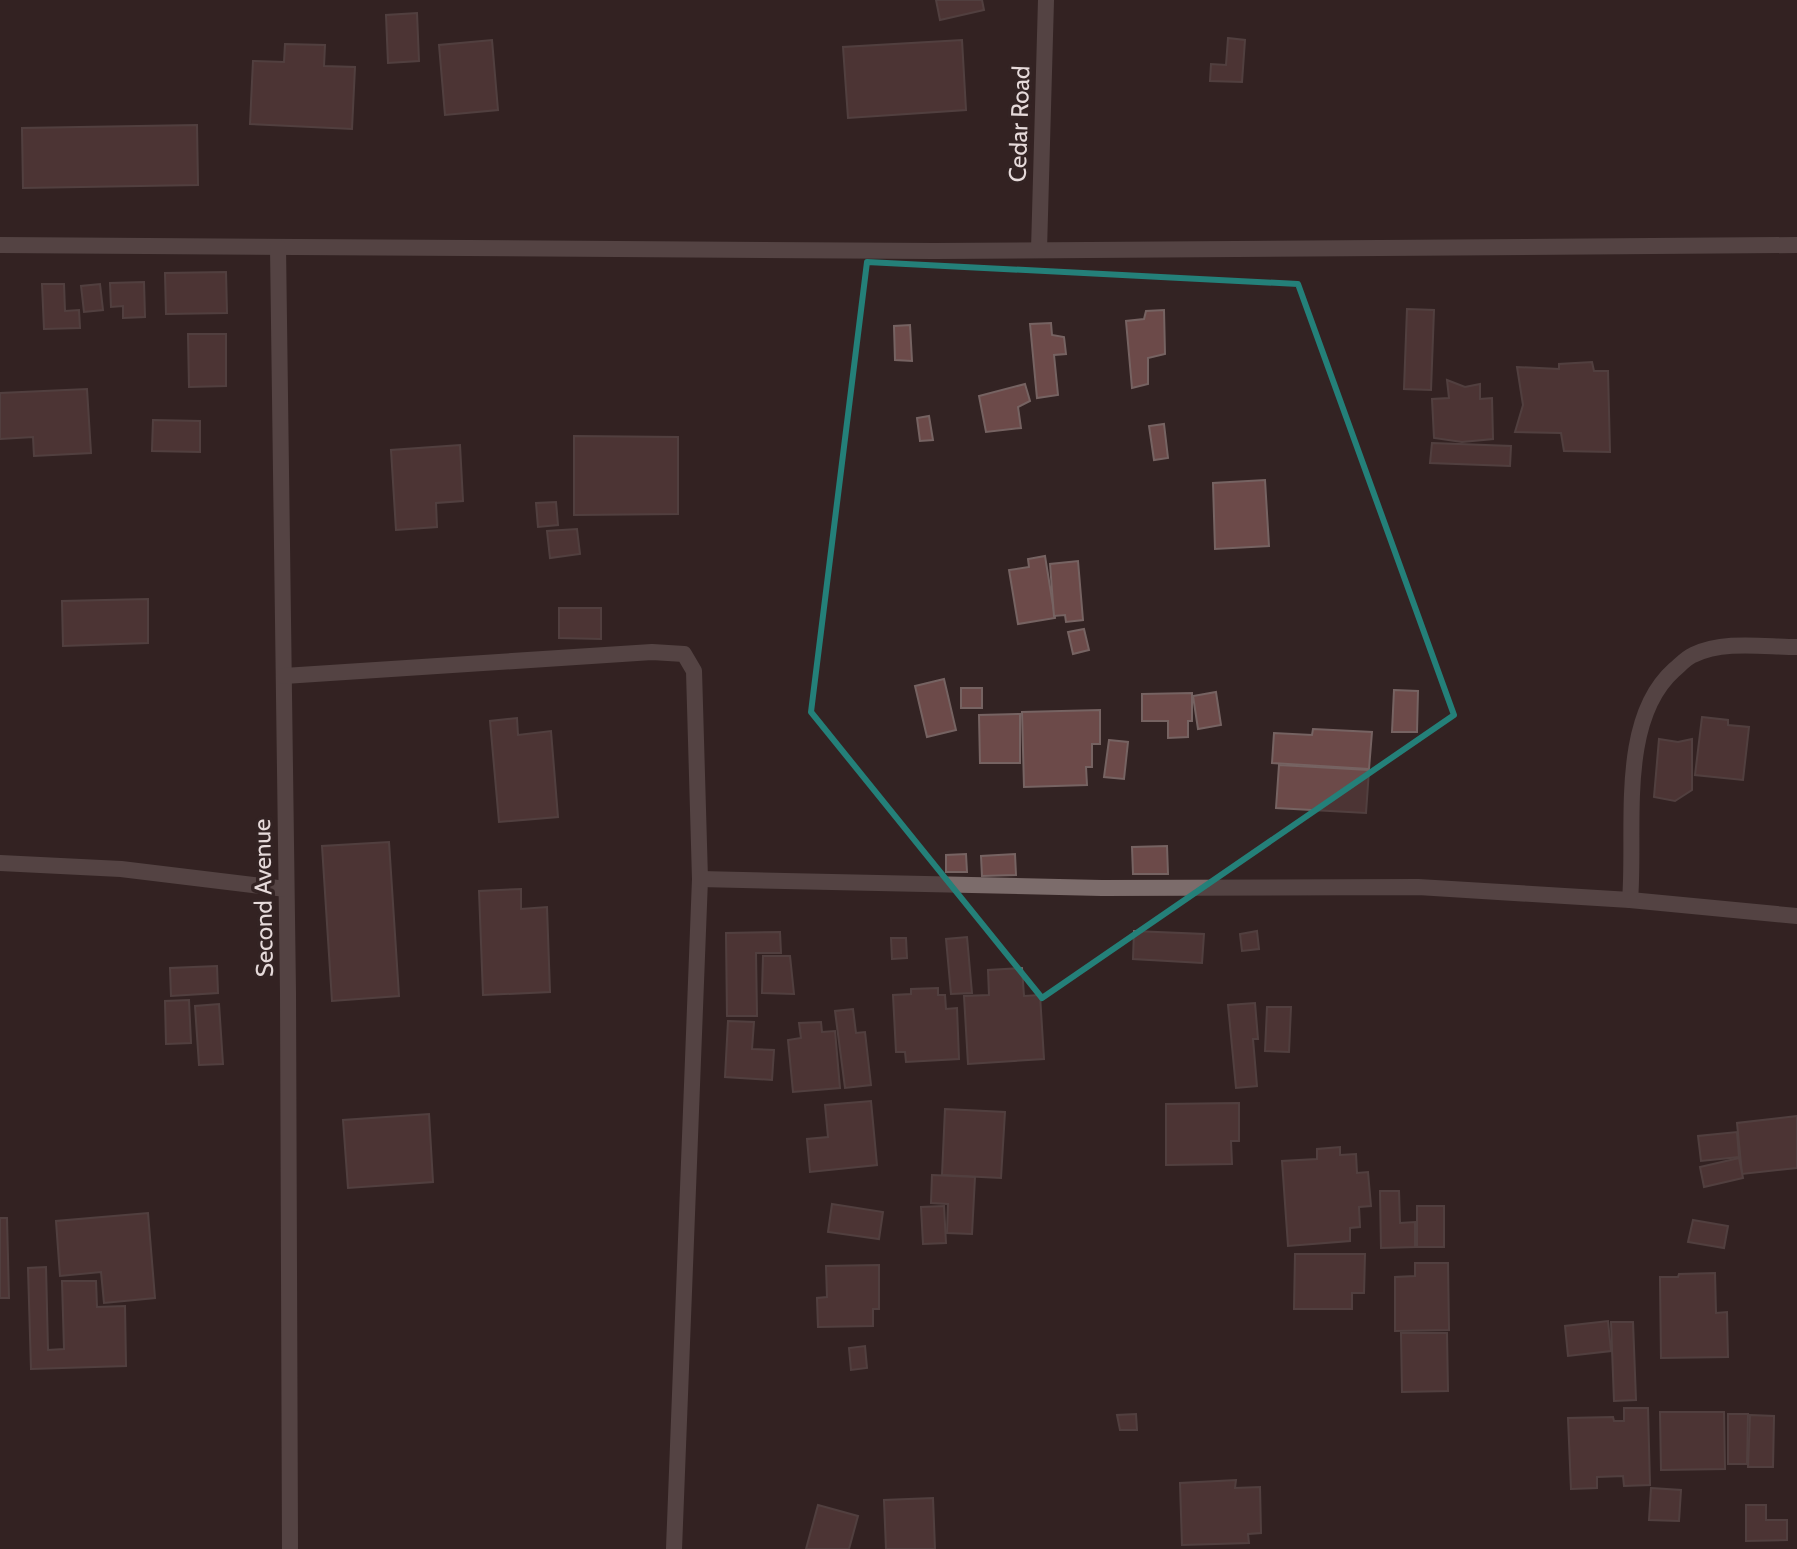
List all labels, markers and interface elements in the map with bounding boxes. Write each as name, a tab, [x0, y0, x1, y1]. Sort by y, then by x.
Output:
street label: Cedar Road	[1002, 65, 1036, 183]
street label: Second Avenue	[247, 819, 279, 977]

